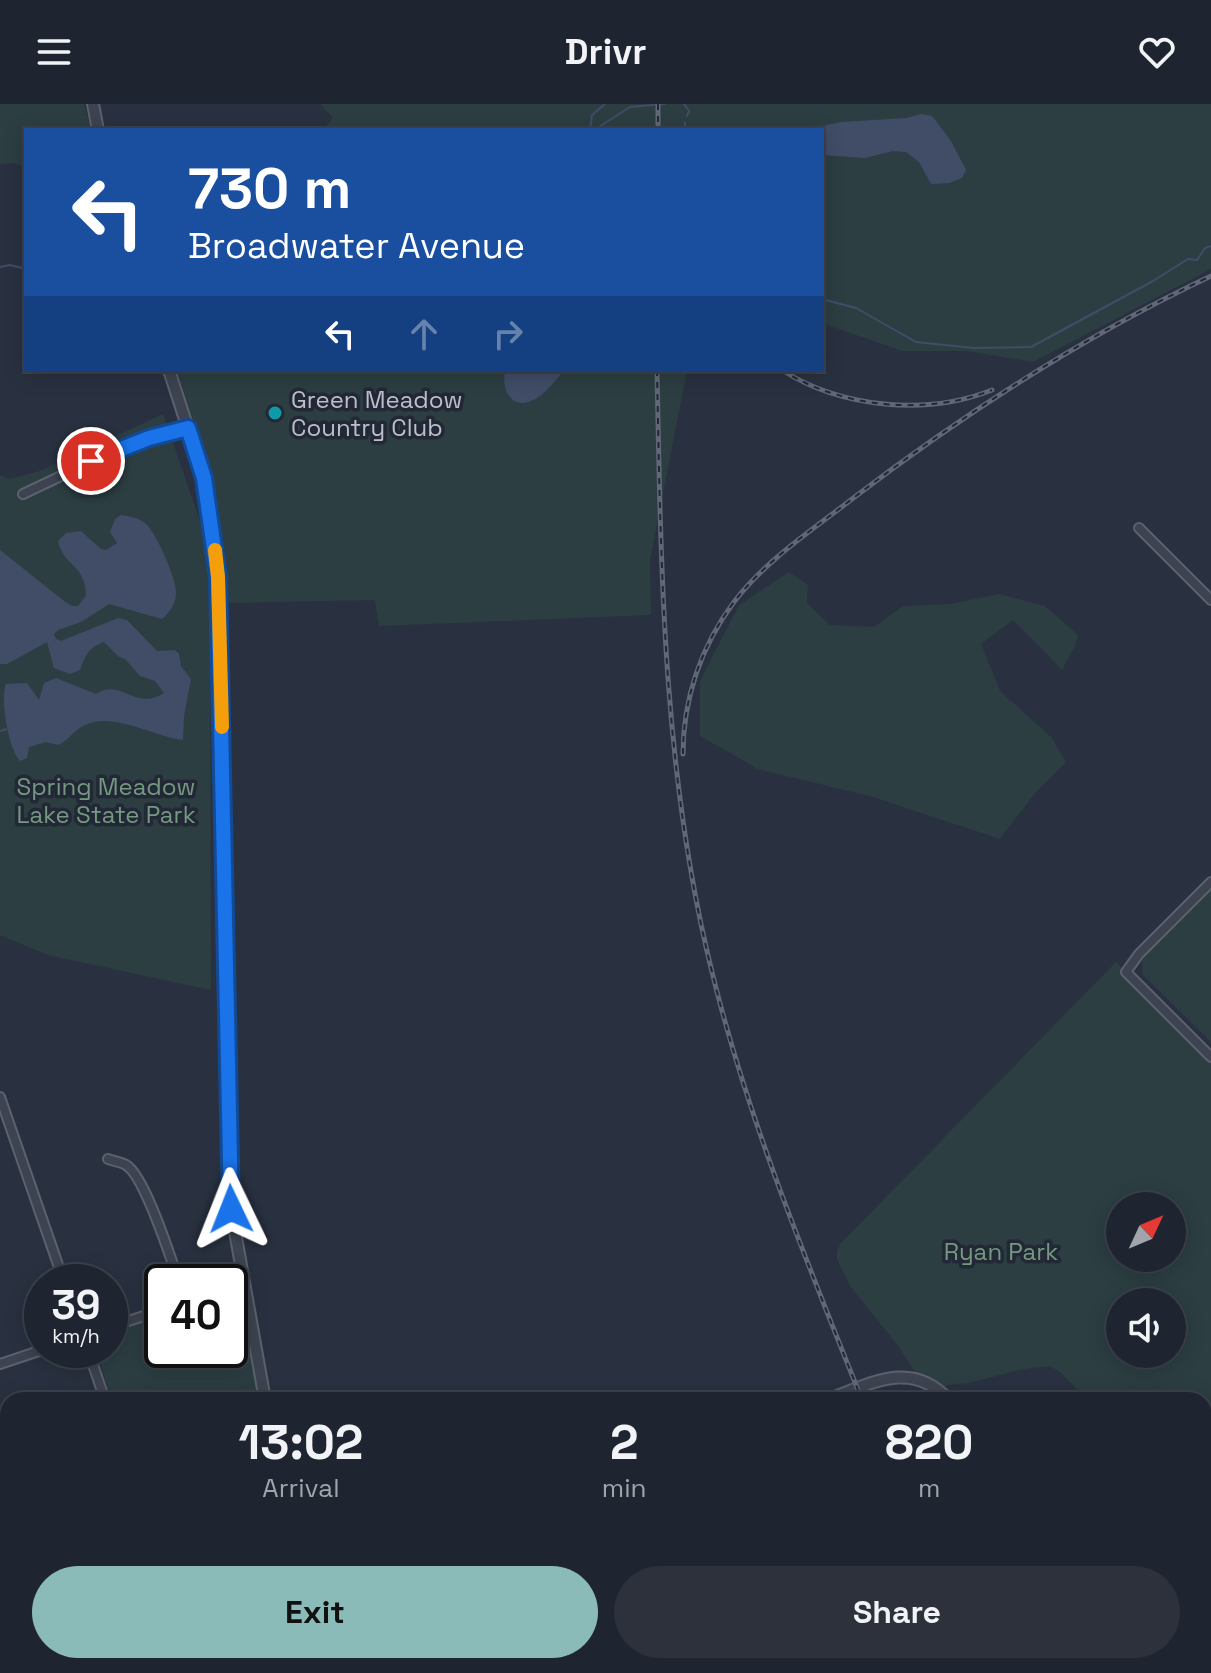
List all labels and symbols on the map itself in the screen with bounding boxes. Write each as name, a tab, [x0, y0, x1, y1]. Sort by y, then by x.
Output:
place label: Green Meadow Country Club	[291, 384, 462, 443]
marker: Green Meadow Country Club	[266, 404, 284, 422]
pin	[57, 427, 125, 495]
park label: Spring Meadow Lake State Park	[16, 771, 196, 830]
position arrow	[189, 1167, 273, 1251]
north arrow	[1106, 1192, 1186, 1272]
park label: Ryan Park	[944, 1236, 1058, 1267]
speed limit sign: 40	[144, 1264, 248, 1368]

